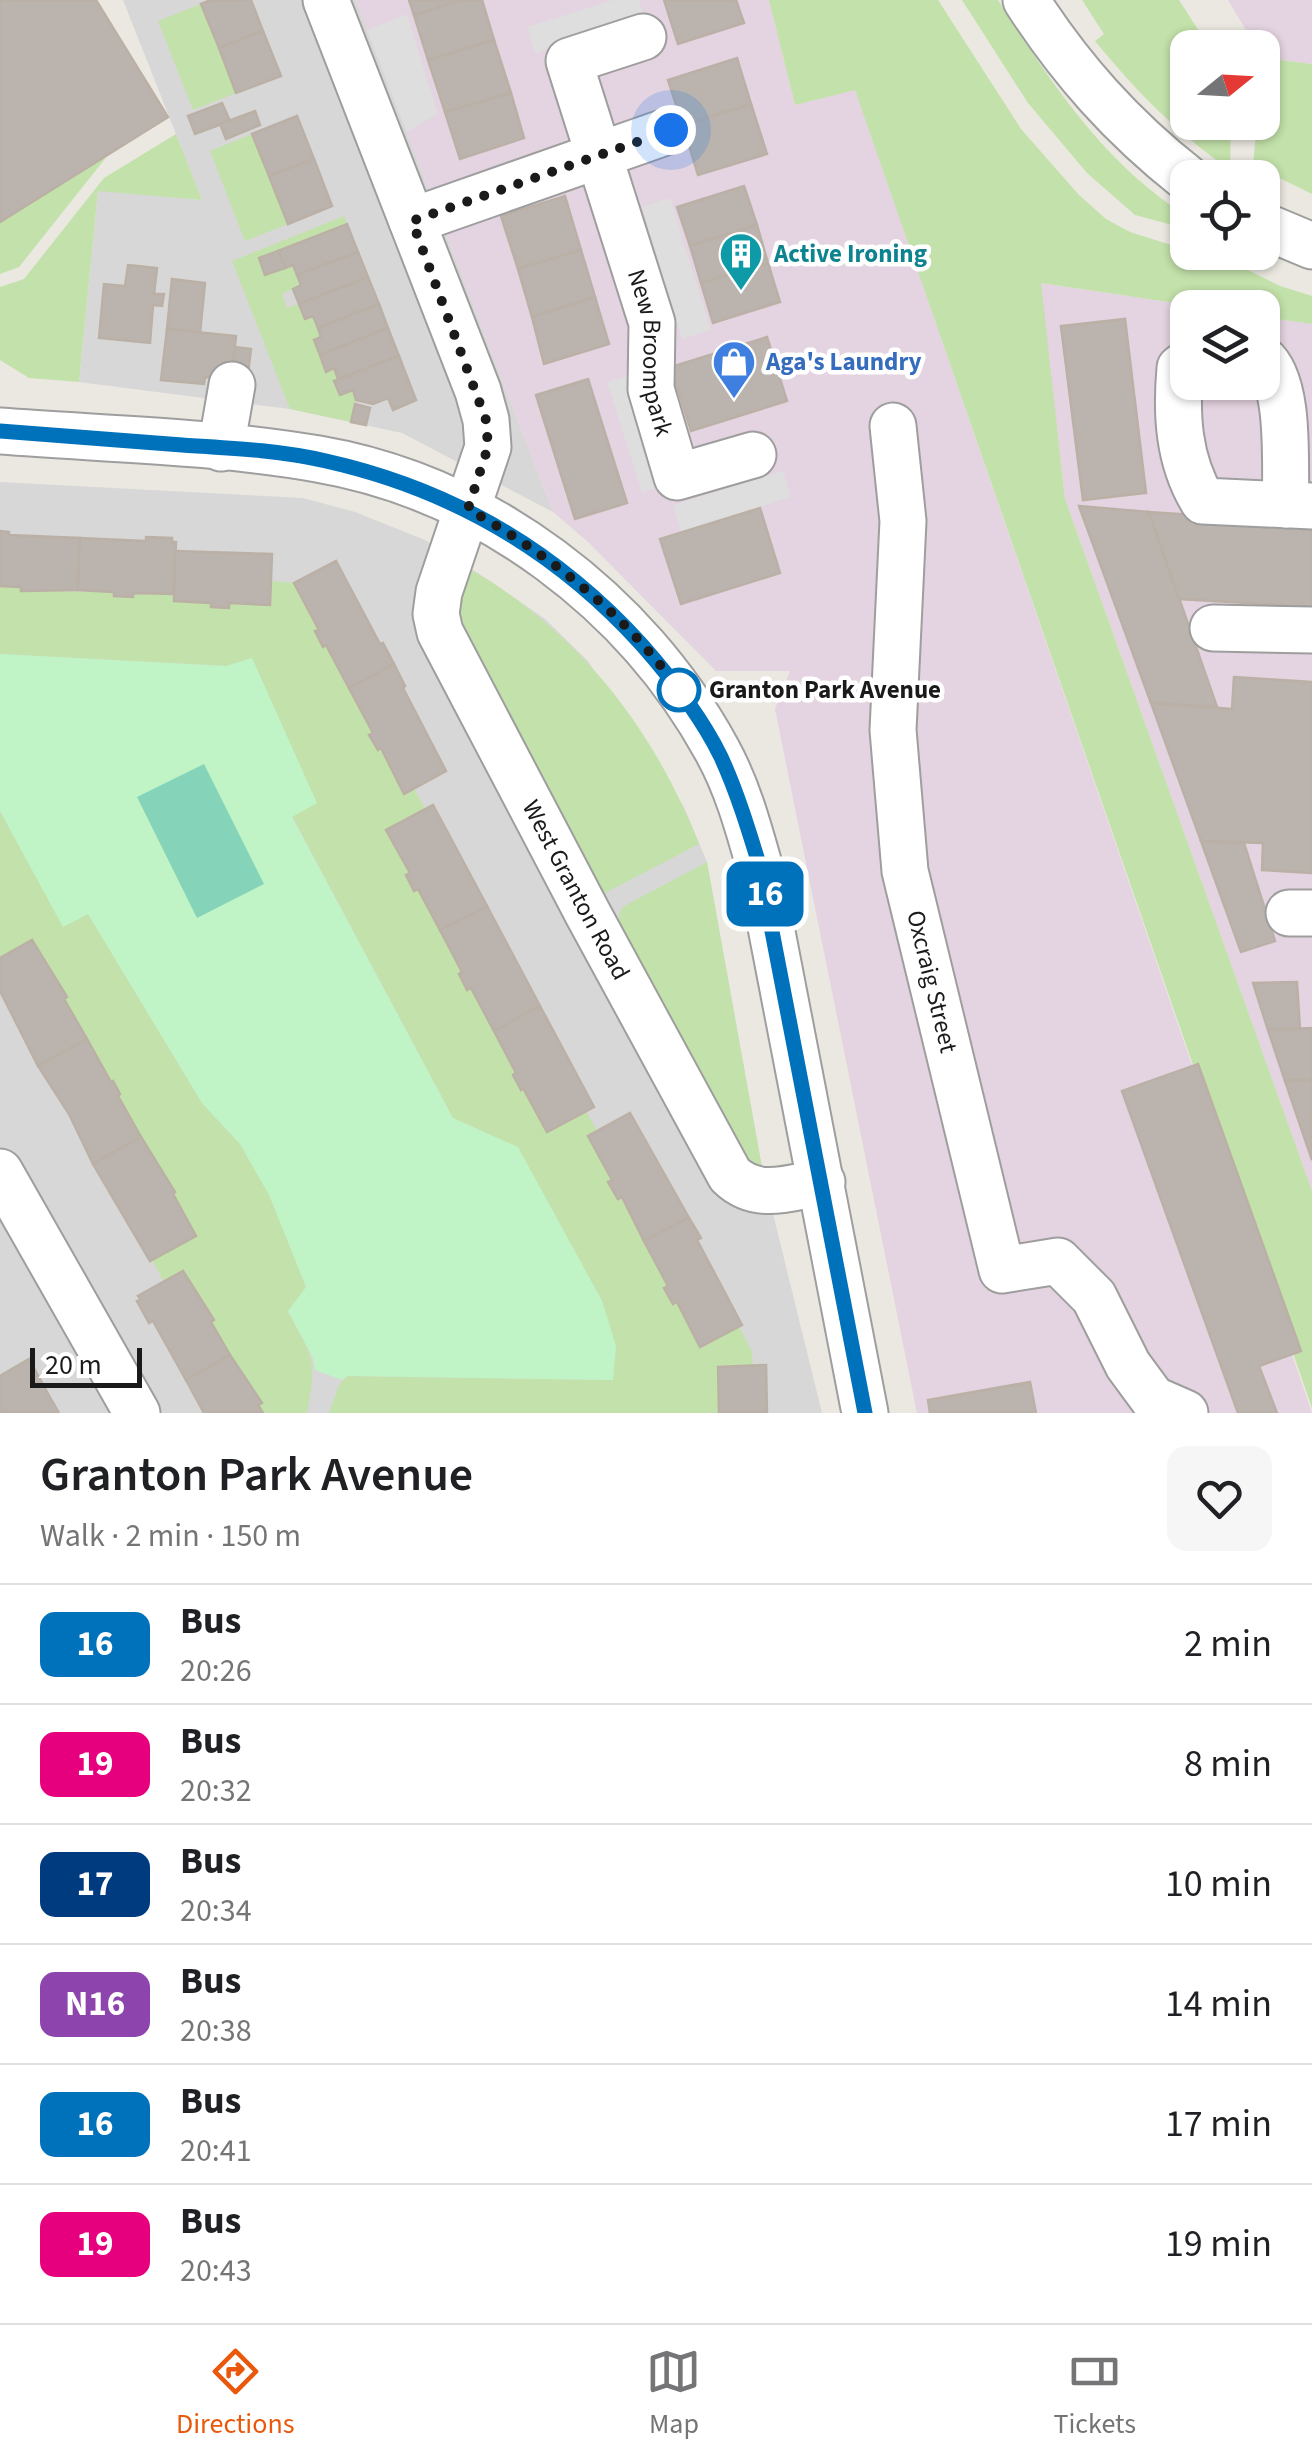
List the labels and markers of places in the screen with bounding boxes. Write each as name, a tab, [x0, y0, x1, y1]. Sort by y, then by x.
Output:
building icon: Active Ironing	[718, 231, 764, 292]
place label: Active Ironing	[773, 236, 927, 272]
shop icon: Aga's Laundry	[711, 339, 757, 400]
place label: Aga's Laundry	[765, 344, 922, 380]
marker: Granton Park Avenue	[658, 669, 700, 711]
place label: Granton Park Avenue	[709, 672, 941, 708]

